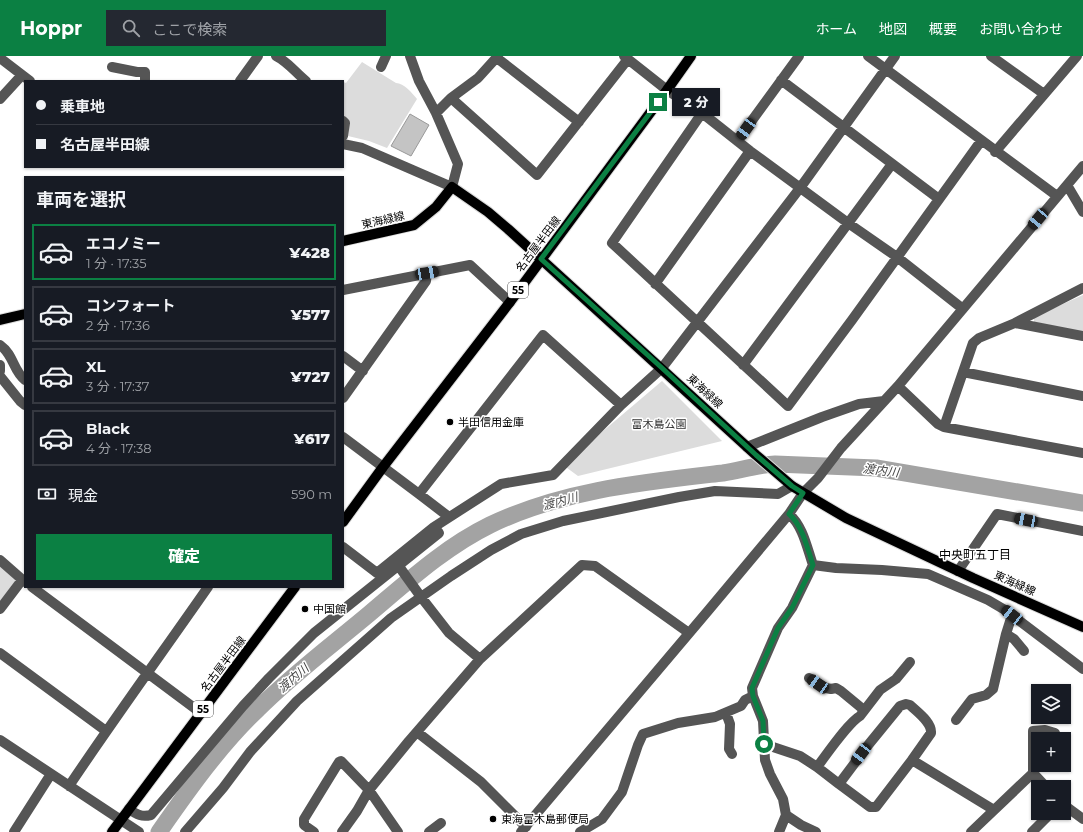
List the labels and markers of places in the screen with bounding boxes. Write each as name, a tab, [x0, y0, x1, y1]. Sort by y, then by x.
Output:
place label: 半田信用金庫	[458, 415, 524, 429]
marker: 半田信用金庫	[445, 417, 455, 427]
place label: 中国館	[313, 602, 346, 616]
marker: 中国館	[300, 604, 310, 614]
place label: 東海富木島郵便局	[501, 812, 589, 826]
marker: 東海富木島郵便局	[488, 814, 498, 824]

